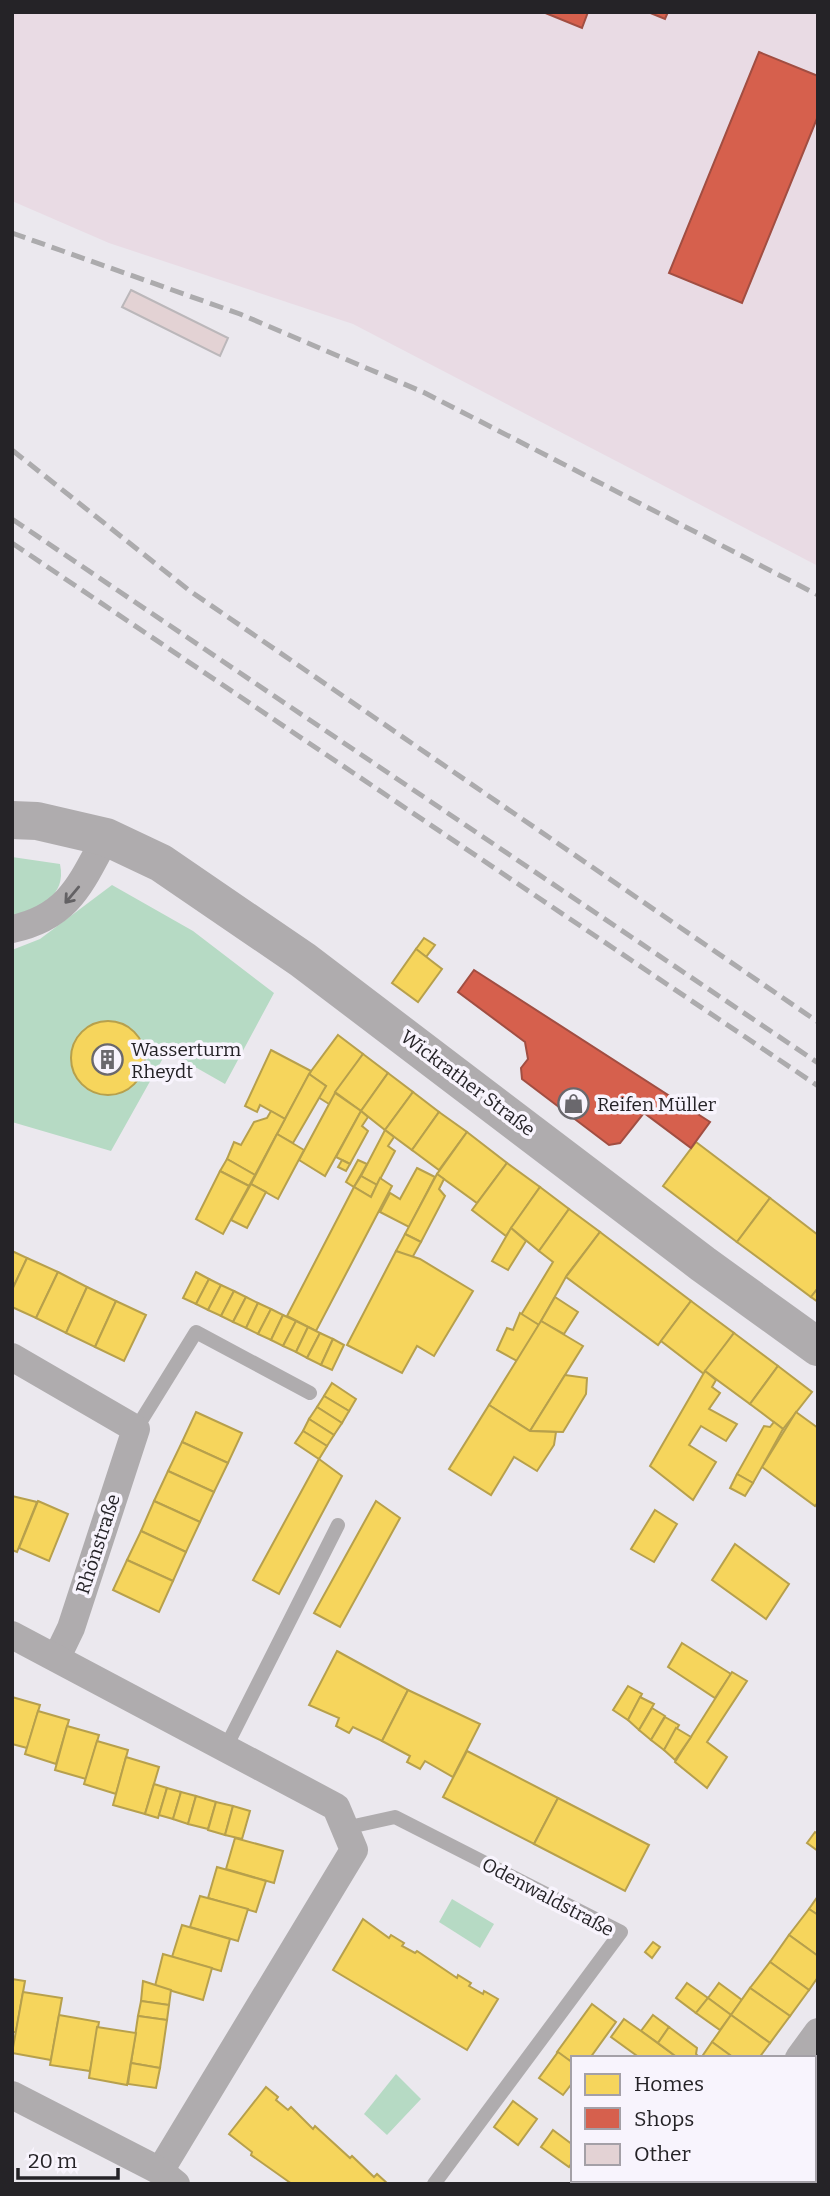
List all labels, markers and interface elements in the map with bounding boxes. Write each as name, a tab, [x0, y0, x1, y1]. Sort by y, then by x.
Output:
one-way arrow	[64, 886, 80, 904]
street label: Wickrather Straße	[396, 1025, 540, 1141]
place label: Wasserturm Rheydt	[131, 1038, 241, 1083]
building icon: Wasserturm Rheydt	[91, 1043, 125, 1077]
shop icon: Reifen Müller	[557, 1087, 591, 1121]
place label: Reifen Müller	[597, 1093, 717, 1116]
street label: Rhönstraße	[71, 1491, 125, 1597]
street label: Odenwaldstraße	[478, 1853, 618, 1941]
legend	[571, 2056, 816, 2182]
text: Homes	[634, 2071, 704, 2097]
text: Shops	[634, 2106, 694, 2132]
scale bar	[18, 2136, 117, 2180]
text: Other	[634, 2141, 691, 2167]
text: 20 m	[28, 2148, 77, 2174]

